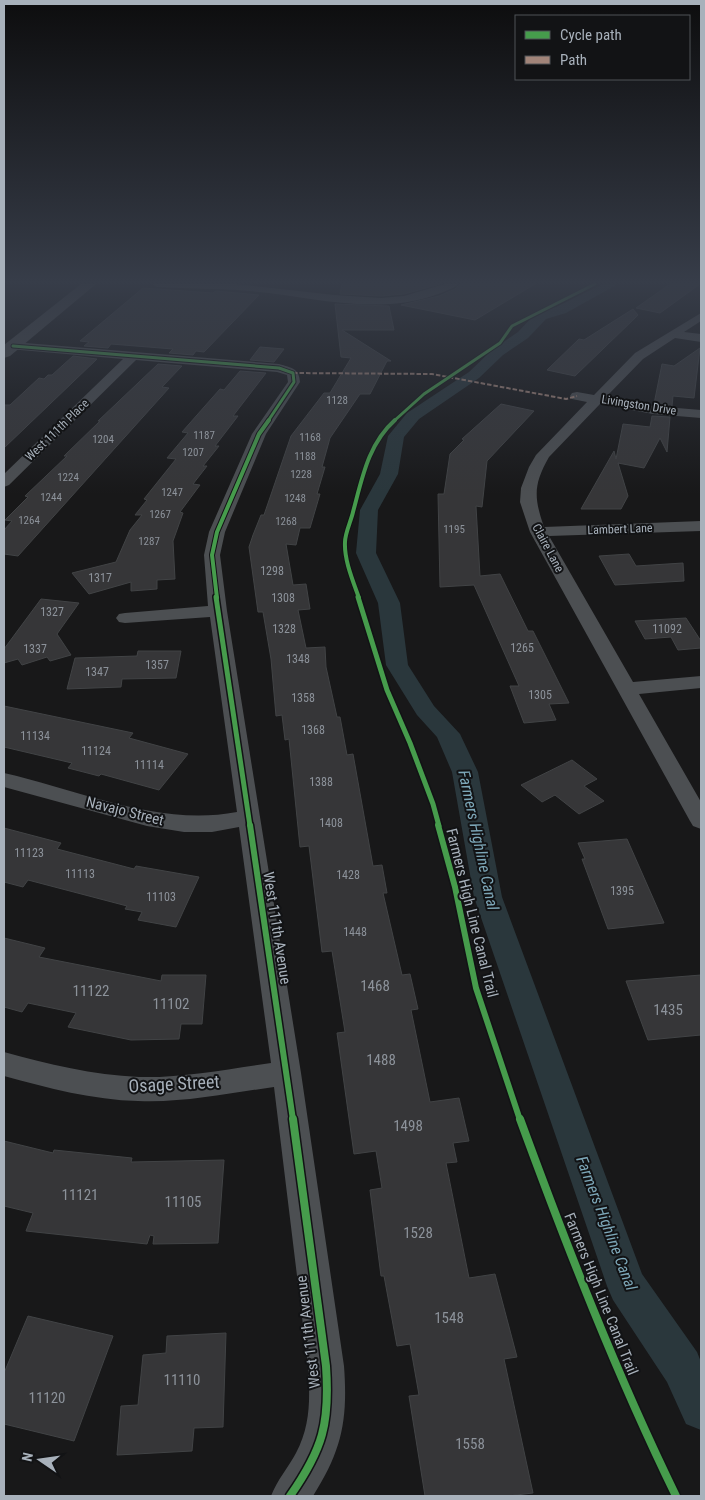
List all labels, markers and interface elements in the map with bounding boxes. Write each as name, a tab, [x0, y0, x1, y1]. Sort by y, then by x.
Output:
legend	[515, 15, 690, 80]
text: Cycle path	[560, 26, 622, 44]
text: Path	[560, 51, 587, 69]
street label: Livingston Drive	[601, 392, 678, 418]
house number: 1128	[326, 394, 348, 407]
street label: West 111th Place	[22, 396, 92, 464]
house number: 1187	[193, 429, 215, 442]
house number: 1168	[299, 431, 321, 444]
house number: 1204	[92, 433, 114, 446]
house number: 1207	[182, 446, 204, 459]
house number: 1188	[294, 450, 316, 463]
house number: 1228	[290, 468, 312, 481]
house number: 1224	[57, 471, 79, 484]
house number: 1247	[161, 486, 183, 499]
house number: 1244	[40, 491, 62, 504]
house number: 1248	[284, 492, 306, 505]
house number: 1267	[149, 508, 171, 521]
house number: 1264	[18, 514, 40, 527]
house number: 1268	[275, 515, 297, 528]
street label: Claire Lane	[529, 521, 567, 575]
street label: Lambert Lane	[587, 521, 653, 537]
house number: 1195	[443, 523, 465, 536]
house number: 1287	[138, 535, 160, 548]
house number: 1298	[260, 564, 284, 578]
house number: 1317	[88, 571, 112, 585]
house number: 1308	[271, 591, 295, 605]
house number: 1327	[40, 605, 64, 619]
house number: 1328	[272, 622, 296, 636]
house number: 11092	[652, 622, 682, 636]
house number: 1265	[510, 641, 534, 655]
house number: 1337	[23, 642, 47, 656]
house number: 1348	[286, 652, 310, 666]
house number: 1357	[145, 658, 169, 672]
house number: 1347	[85, 665, 109, 679]
house number: 1305	[528, 688, 552, 702]
house number: 1358	[291, 691, 315, 705]
house number: 1368	[301, 723, 325, 737]
house number: 11134	[20, 729, 50, 743]
house number: 11124	[81, 744, 111, 758]
house number: 11114	[134, 758, 164, 772]
water label: Farmers Highline Canal	[454, 768, 503, 912]
house number: 1388	[309, 775, 333, 789]
street label: Navajo Street	[84, 793, 166, 829]
house number: 1408	[319, 816, 343, 830]
street label: Farmers High Line Canal Trail	[442, 827, 502, 999]
house number: 11123	[14, 846, 44, 860]
house number: 11113	[65, 867, 95, 881]
house number: 1428	[336, 868, 360, 882]
street label: West 111th Avenue	[259, 871, 295, 985]
house number: 1395	[610, 884, 634, 898]
house number: 11103	[146, 890, 176, 904]
house number: 1448	[343, 925, 367, 939]
house number: 1468	[360, 977, 390, 995]
house number: 11122	[72, 982, 110, 1000]
house number: 11102	[152, 995, 190, 1013]
house number: 1435	[653, 1001, 683, 1019]
house number: 1488	[366, 1051, 396, 1069]
street label: Osage Street	[128, 1071, 220, 1096]
house number: 1498	[393, 1117, 423, 1135]
water label: Farmers Highline Canal	[572, 1153, 641, 1293]
house number: 11121	[61, 1186, 99, 1204]
house number: 11105	[164, 1193, 202, 1211]
street label: Farmers High Line Canal Trail	[560, 1210, 642, 1378]
house number: 1528	[403, 1224, 433, 1242]
street label: West 111th Avenue	[292, 1275, 324, 1389]
house number: 1548	[434, 1309, 464, 1327]
house number: 11110	[163, 1371, 201, 1389]
house number: 11120	[28, 1389, 66, 1407]
north arrow	[15, 1435, 65, 1485]
house number: 1558	[455, 1435, 485, 1453]
text: N	[19, 1451, 36, 1463]

